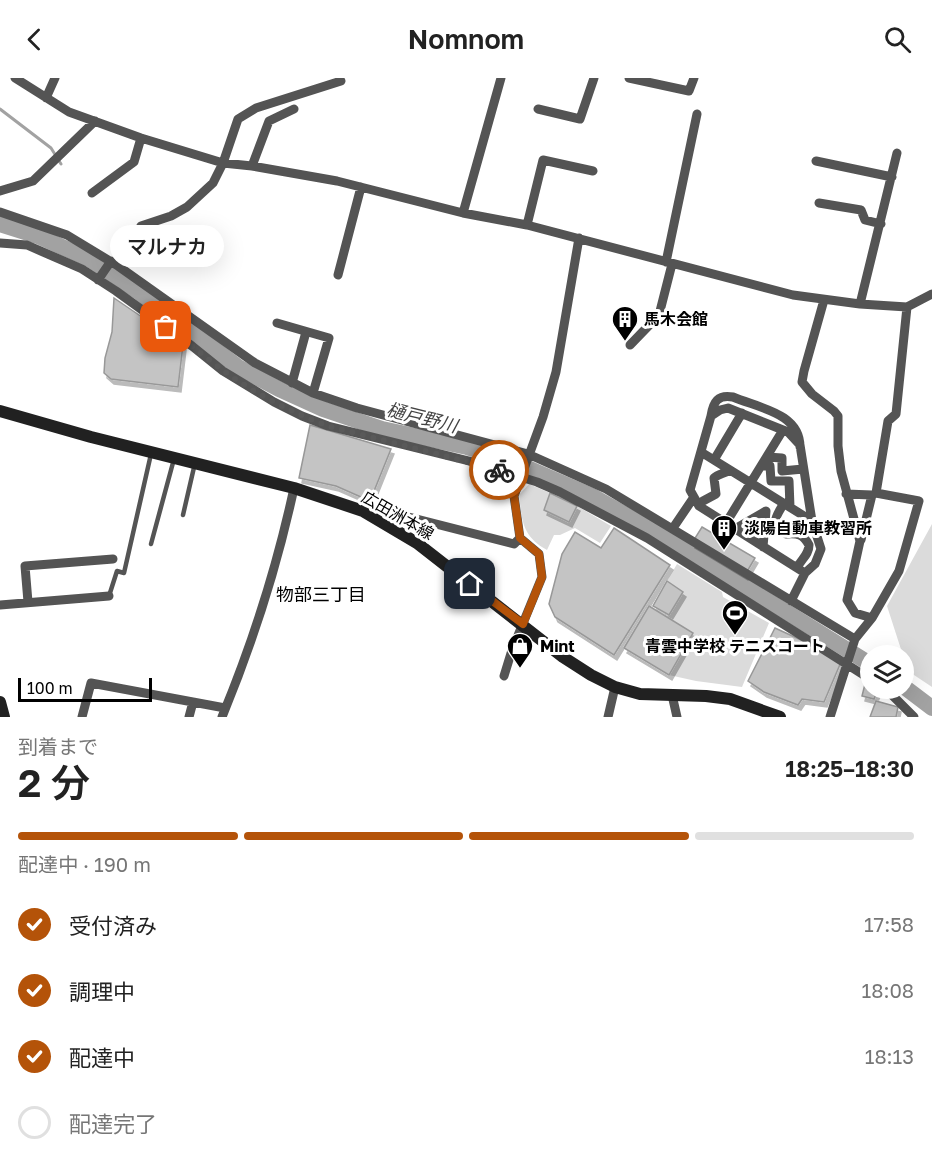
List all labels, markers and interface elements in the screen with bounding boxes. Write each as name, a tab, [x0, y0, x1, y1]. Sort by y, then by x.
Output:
icon: back	[18, 23, 51, 56]
text: Nomnom	[408, 23, 524, 55]
icon: search	[881, 23, 914, 56]
callout: マルナカ	[109, 225, 223, 267]
text: マルナカ	[127, 234, 207, 258]
pin	[140, 301, 191, 352]
building icon: 馬木会館	[610, 304, 640, 342]
place label: 馬木会館	[644, 309, 708, 329]
icon: bag	[149, 310, 182, 343]
water label: 樋戸野川	[385, 398, 462, 437]
courier	[469, 440, 529, 500]
icon: bike	[483, 454, 516, 487]
street label: 広田洲本線	[358, 486, 438, 544]
building icon: 淡陽自動車教習所	[709, 513, 739, 551]
place label: 淡陽自動車教習所	[744, 518, 872, 538]
pin	[444, 558, 495, 609]
icon: home	[453, 567, 486, 600]
district label: 物部三丁目	[276, 583, 366, 605]
sports icon: 青雲中学校 テニスコート	[720, 598, 750, 636]
shop icon: Mint	[505, 631, 535, 669]
place label: Mint	[540, 636, 575, 656]
place label: 青雲中学校 テニスコート	[645, 636, 825, 656]
map controls	[860, 645, 914, 699]
button: layers	[860, 645, 914, 699]
scale bar	[18, 675, 152, 702]
text: 100 m	[27, 678, 73, 698]
text: 到着まで	[18, 734, 98, 758]
text: 18:25–18:30	[785, 755, 914, 782]
text: 2 分	[18, 759, 90, 806]
text: 配達中 · 190 m	[18, 852, 151, 876]
icon: check	[18, 908, 51, 941]
text: 受付済み	[69, 912, 157, 939]
text: 17:58	[864, 912, 914, 936]
icon: check	[18, 974, 51, 1007]
text: 調理中	[69, 978, 135, 1005]
text: 18:08	[862, 978, 914, 1002]
icon: check	[18, 1040, 51, 1073]
text: 配達中	[69, 1044, 135, 1071]
text: 18:13	[865, 1044, 914, 1068]
text: 配達完了	[69, 1110, 157, 1137]

